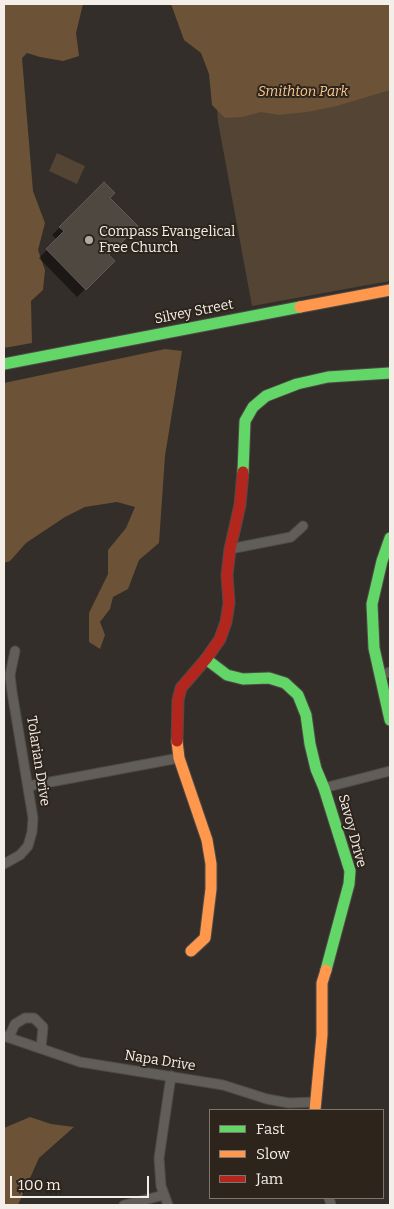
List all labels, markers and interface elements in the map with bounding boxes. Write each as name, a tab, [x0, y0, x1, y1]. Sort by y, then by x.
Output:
park label: Smithton Park	[258, 84, 348, 100]
place label: Compass Evangelical Free Church	[99, 224, 235, 256]
marker: Compass Evangelical Free Church	[83, 234, 95, 246]
street label: Silvey Street	[153, 296, 235, 328]
street label: Tolarian Drive	[23, 715, 53, 807]
street label: Savoy Drive	[334, 793, 370, 869]
street label: Napa Drive	[123, 1047, 197, 1075]
legend	[209, 1109, 384, 1199]
text: Fast	[256, 1120, 285, 1138]
text: Slow	[256, 1145, 290, 1163]
scale bar	[12, 1166, 151, 1198]
text: Jam	[256, 1170, 283, 1188]
text: 100 m	[18, 1176, 61, 1194]

